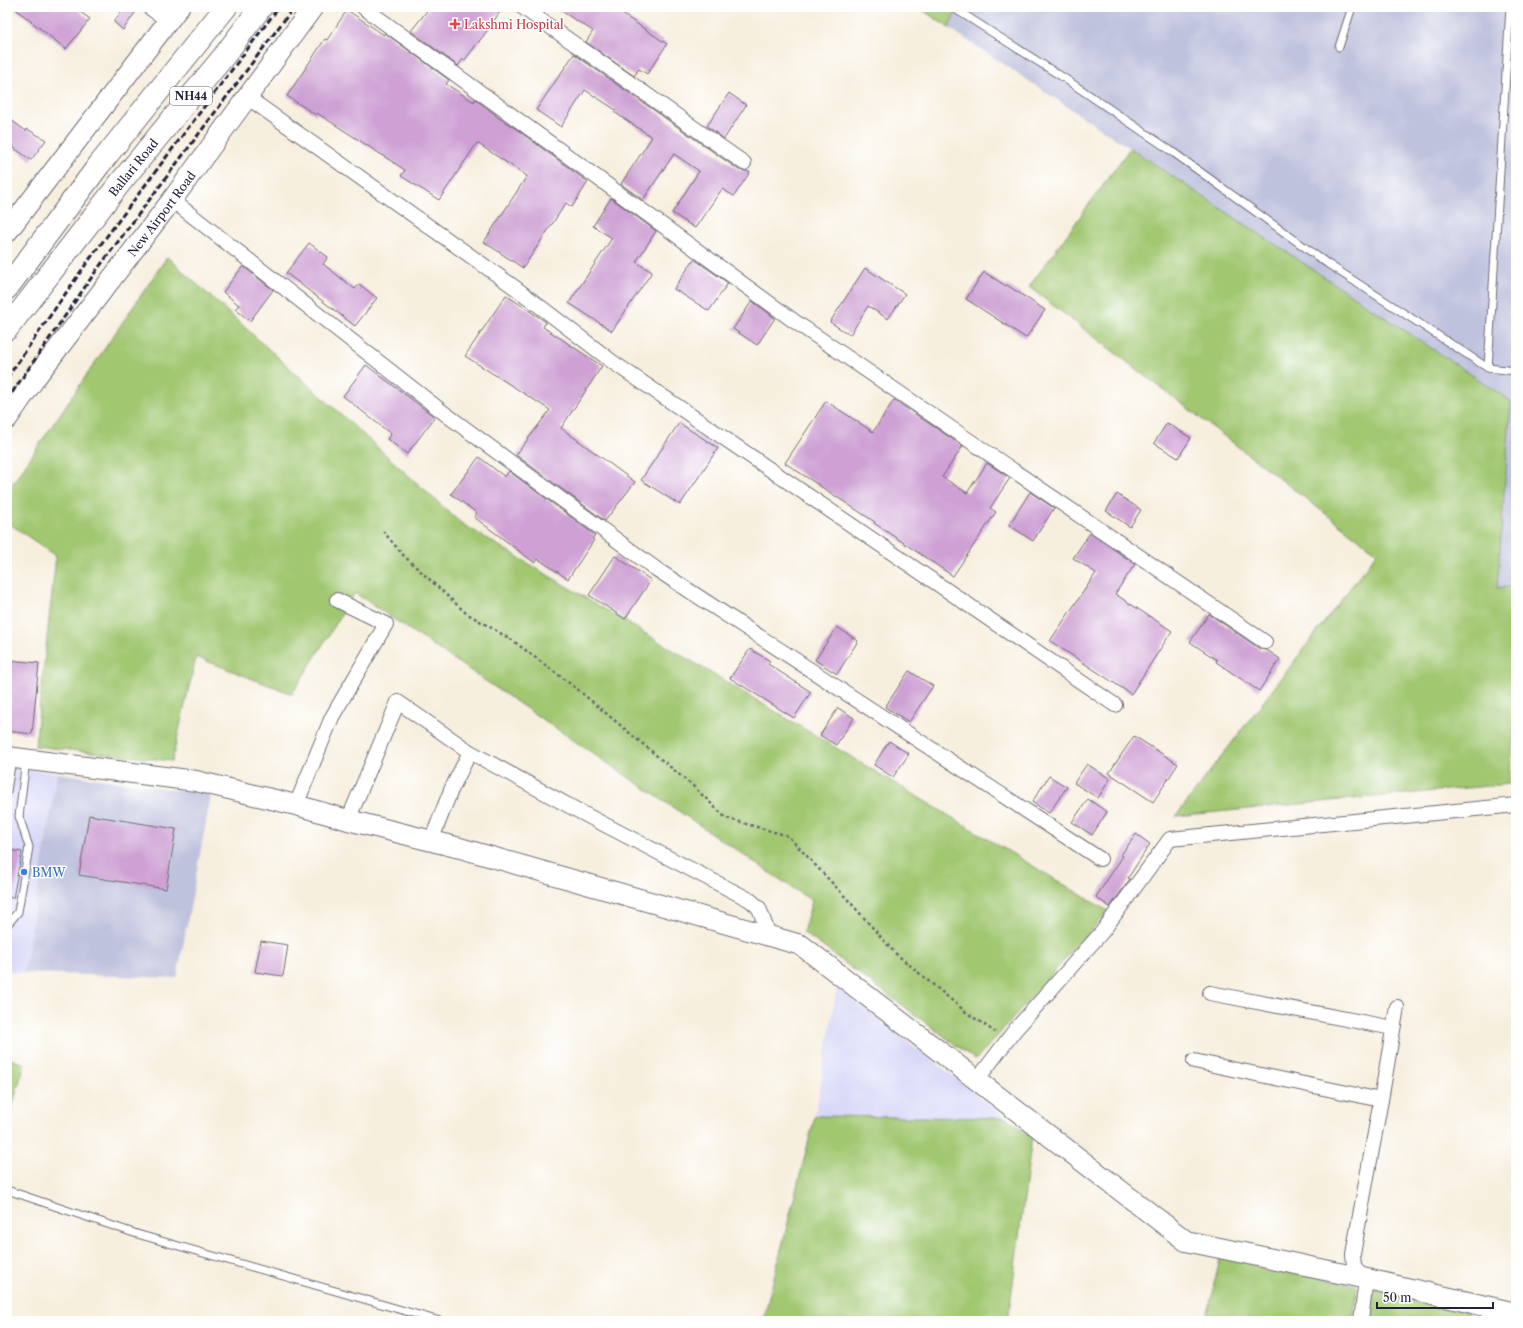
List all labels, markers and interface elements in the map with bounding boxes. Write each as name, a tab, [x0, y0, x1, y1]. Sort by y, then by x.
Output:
place label: Lakshmi Hospital	[464, 17, 564, 32]
marker: Lakshmi Hospital	[449, 18, 461, 30]
road number: NH44	[170, 87, 212, 105]
street label: Ballari Road	[105, 135, 161, 199]
street label: New Airport Road	[124, 167, 199, 259]
place label: BMW	[32, 865, 66, 880]
marker: BMW	[19, 867, 29, 877]
scale bar	[1377, 1284, 1493, 1310]
text: 50 m	[1383, 1290, 1412, 1305]

